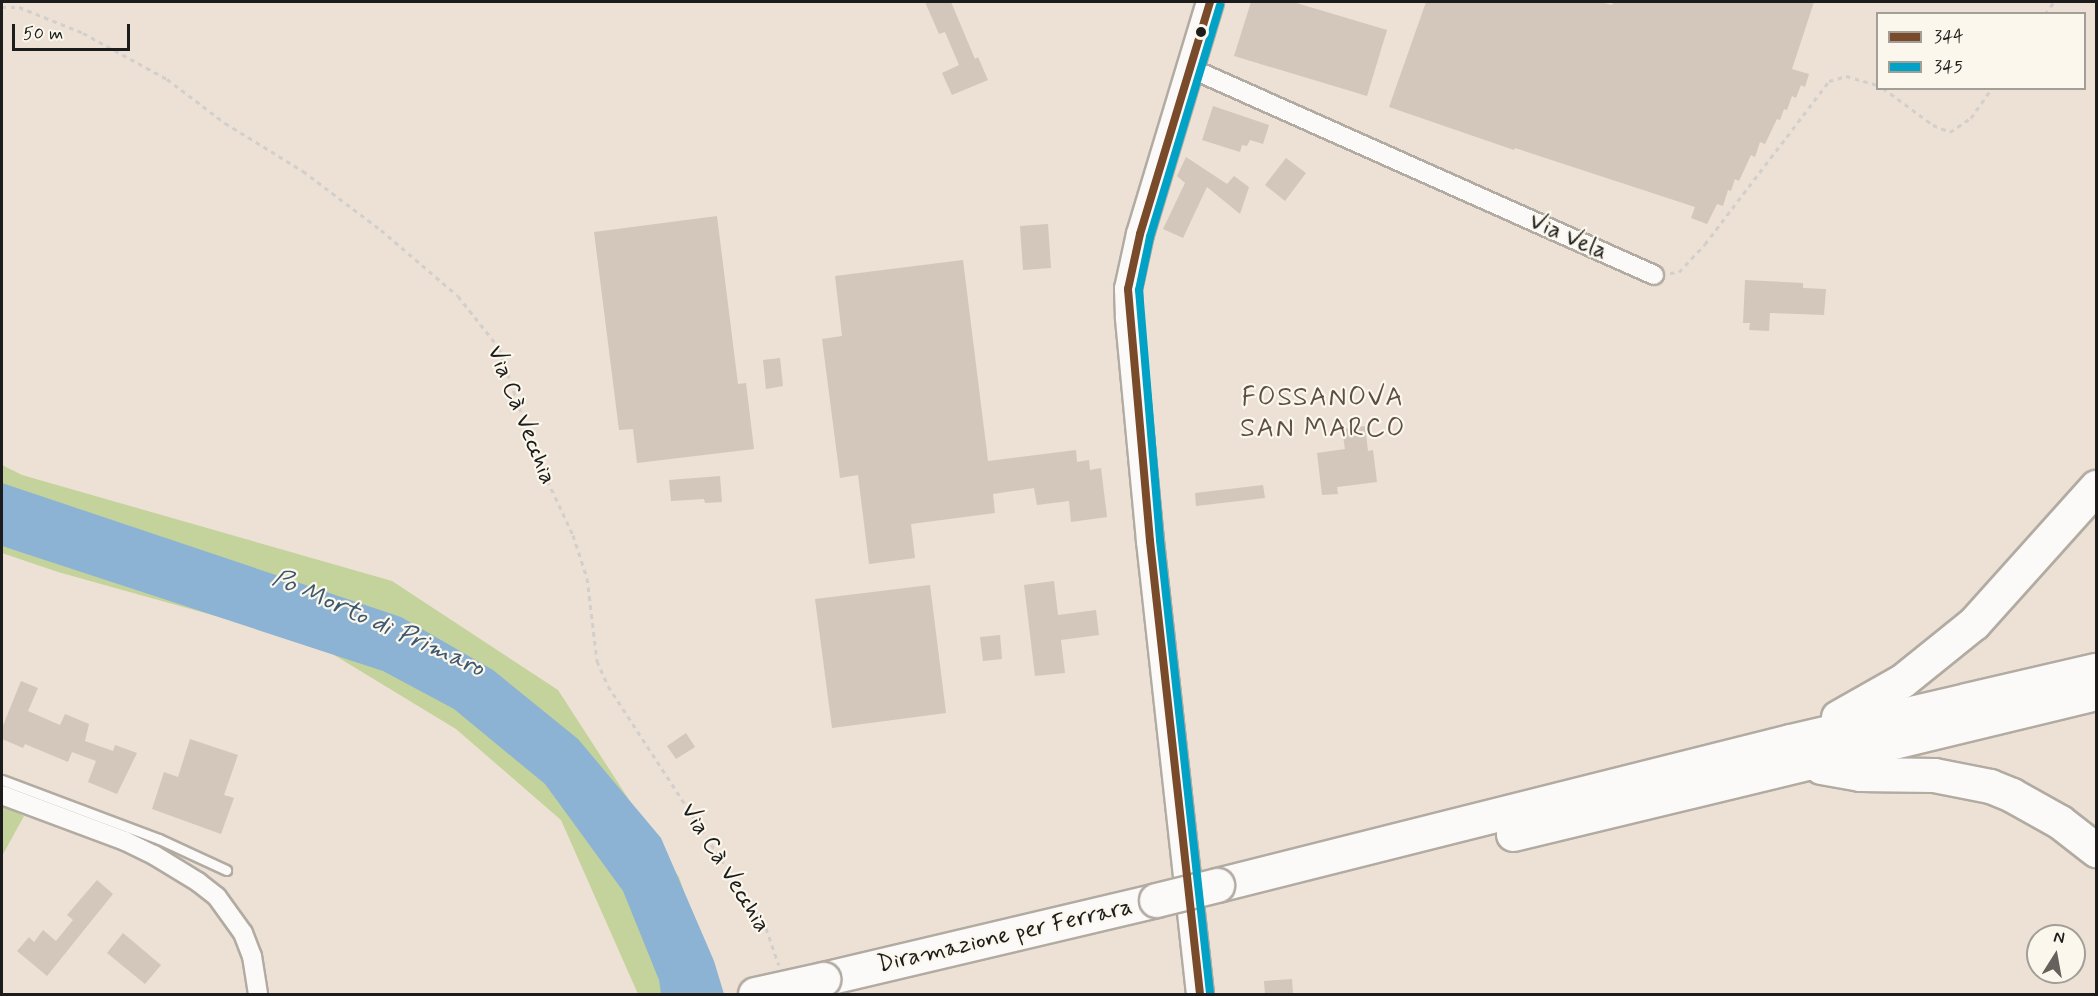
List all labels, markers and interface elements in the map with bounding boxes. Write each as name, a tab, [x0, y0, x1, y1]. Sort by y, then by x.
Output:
scale bar	[15, 12, 134, 50]
legend	[1876, 12, 2086, 90]
text: 50 m	[23, 22, 63, 46]
text: 344	[1934, 25, 1964, 49]
unlabelled marker	[1195, 26, 1207, 38]
text: 345	[1934, 55, 1963, 79]
street label: Via Vela	[1524, 207, 1612, 267]
street label: Via Cà Vecchia	[480, 341, 562, 489]
district label: FOSSANOVA SAN MARCO	[1241, 381, 1405, 444]
water label: Po Morto di Primaro	[270, 565, 486, 683]
street label: Via Cà Vecchia	[674, 798, 776, 938]
street label: Diramazione per Ferrara	[875, 893, 1135, 979]
north arrow	[2026, 924, 2086, 984]
text: N	[2052, 926, 2066, 949]

